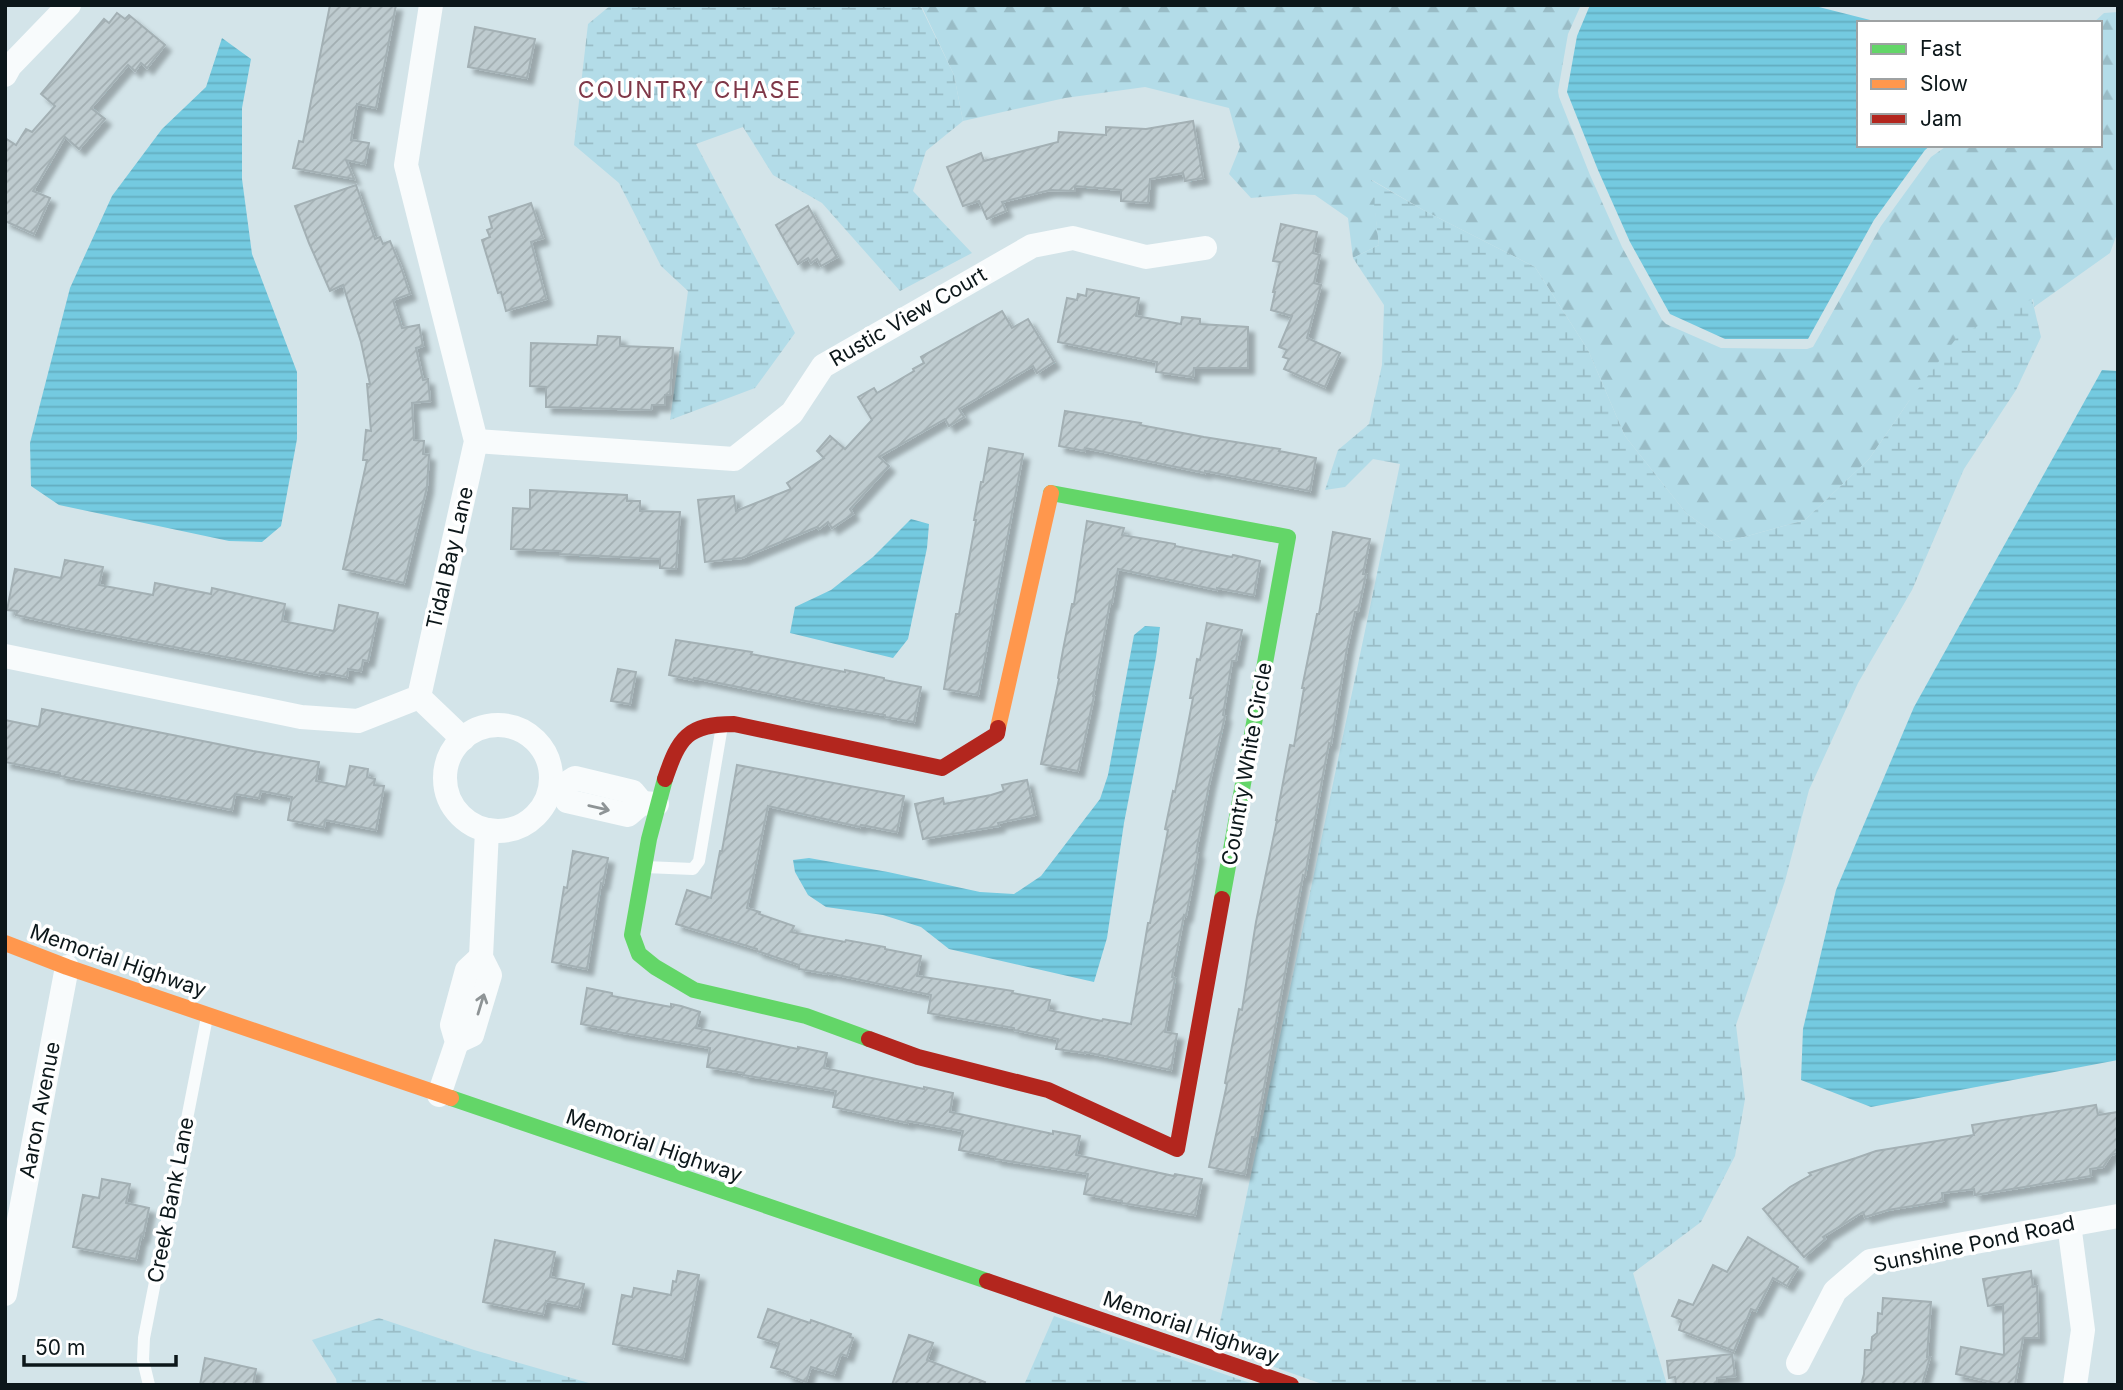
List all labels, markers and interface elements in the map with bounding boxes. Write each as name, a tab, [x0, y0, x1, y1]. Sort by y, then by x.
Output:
legend	[1857, 21, 2102, 147]
text: Fast	[1920, 36, 1962, 61]
text: Slow	[1920, 71, 1968, 96]
district label: COUNTRY CHASE	[578, 76, 802, 104]
text: Jam	[1920, 106, 1962, 131]
street label: Rustic View Court	[825, 261, 991, 372]
street label: Tidal Bay Lane	[421, 484, 478, 632]
street label: Country White Circle	[1216, 660, 1277, 867]
one-way arrow	[587, 802, 610, 816]
street label: Memorial Highway	[27, 919, 210, 1002]
one-way arrow	[476, 993, 489, 1015]
street label: Aaron Avenue	[14, 1040, 65, 1180]
street label: Memorial Highway	[563, 1104, 746, 1187]
street label: Creek Bank Lane	[142, 1115, 199, 1285]
street label: Sunshine Pond Road	[1871, 1210, 2077, 1277]
street label: Memorial Highway	[1100, 1286, 1283, 1369]
scale bar	[24, 1324, 177, 1368]
text: 50 m	[35, 1335, 85, 1360]

